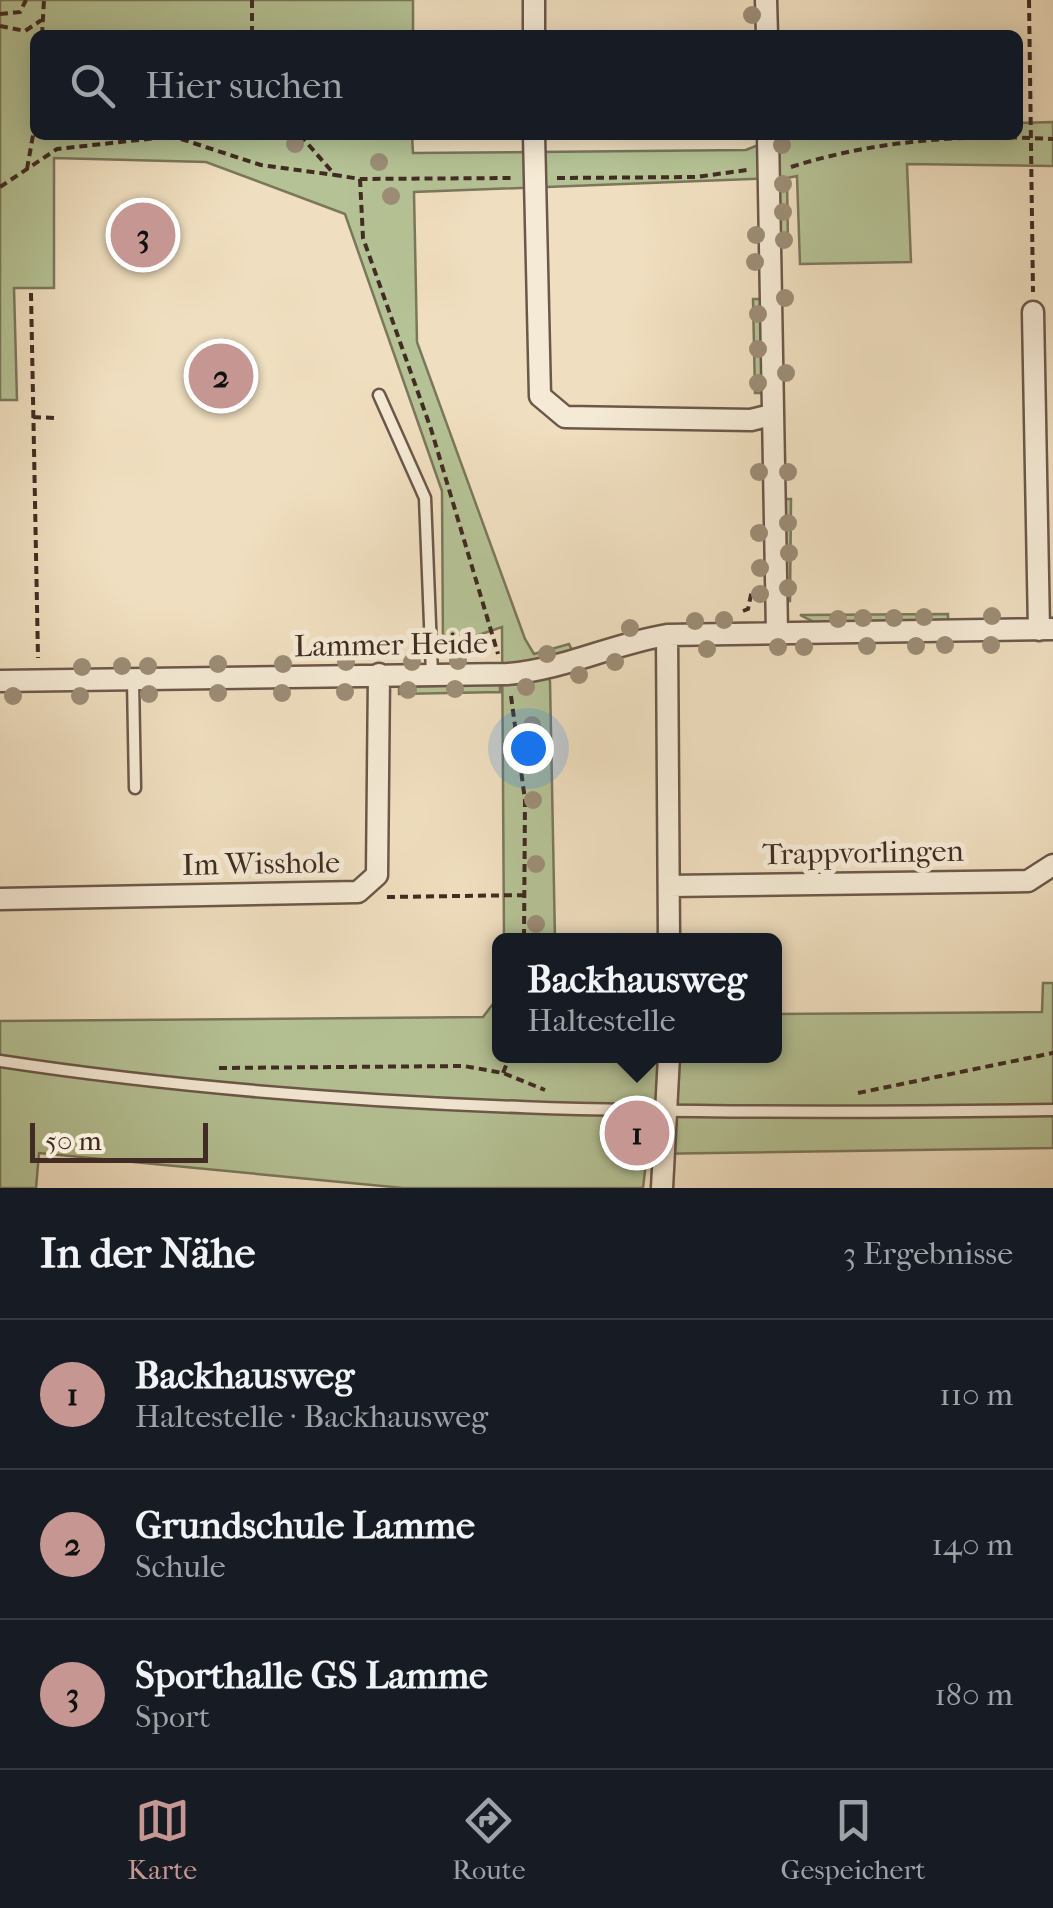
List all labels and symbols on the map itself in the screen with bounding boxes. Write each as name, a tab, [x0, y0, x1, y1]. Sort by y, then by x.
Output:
pin: 3	[110, 198, 176, 272]
pin: 2	[188, 338, 254, 414]
street label: Lammer Heide	[294, 626, 488, 664]
your location	[503, 723, 554, 774]
street label: Trappvorlingen	[762, 834, 965, 872]
street label: Im Wisshole	[182, 845, 340, 883]
pin: 1	[604, 1096, 670, 1170]
scale bar	[30, 1118, 208, 1162]

